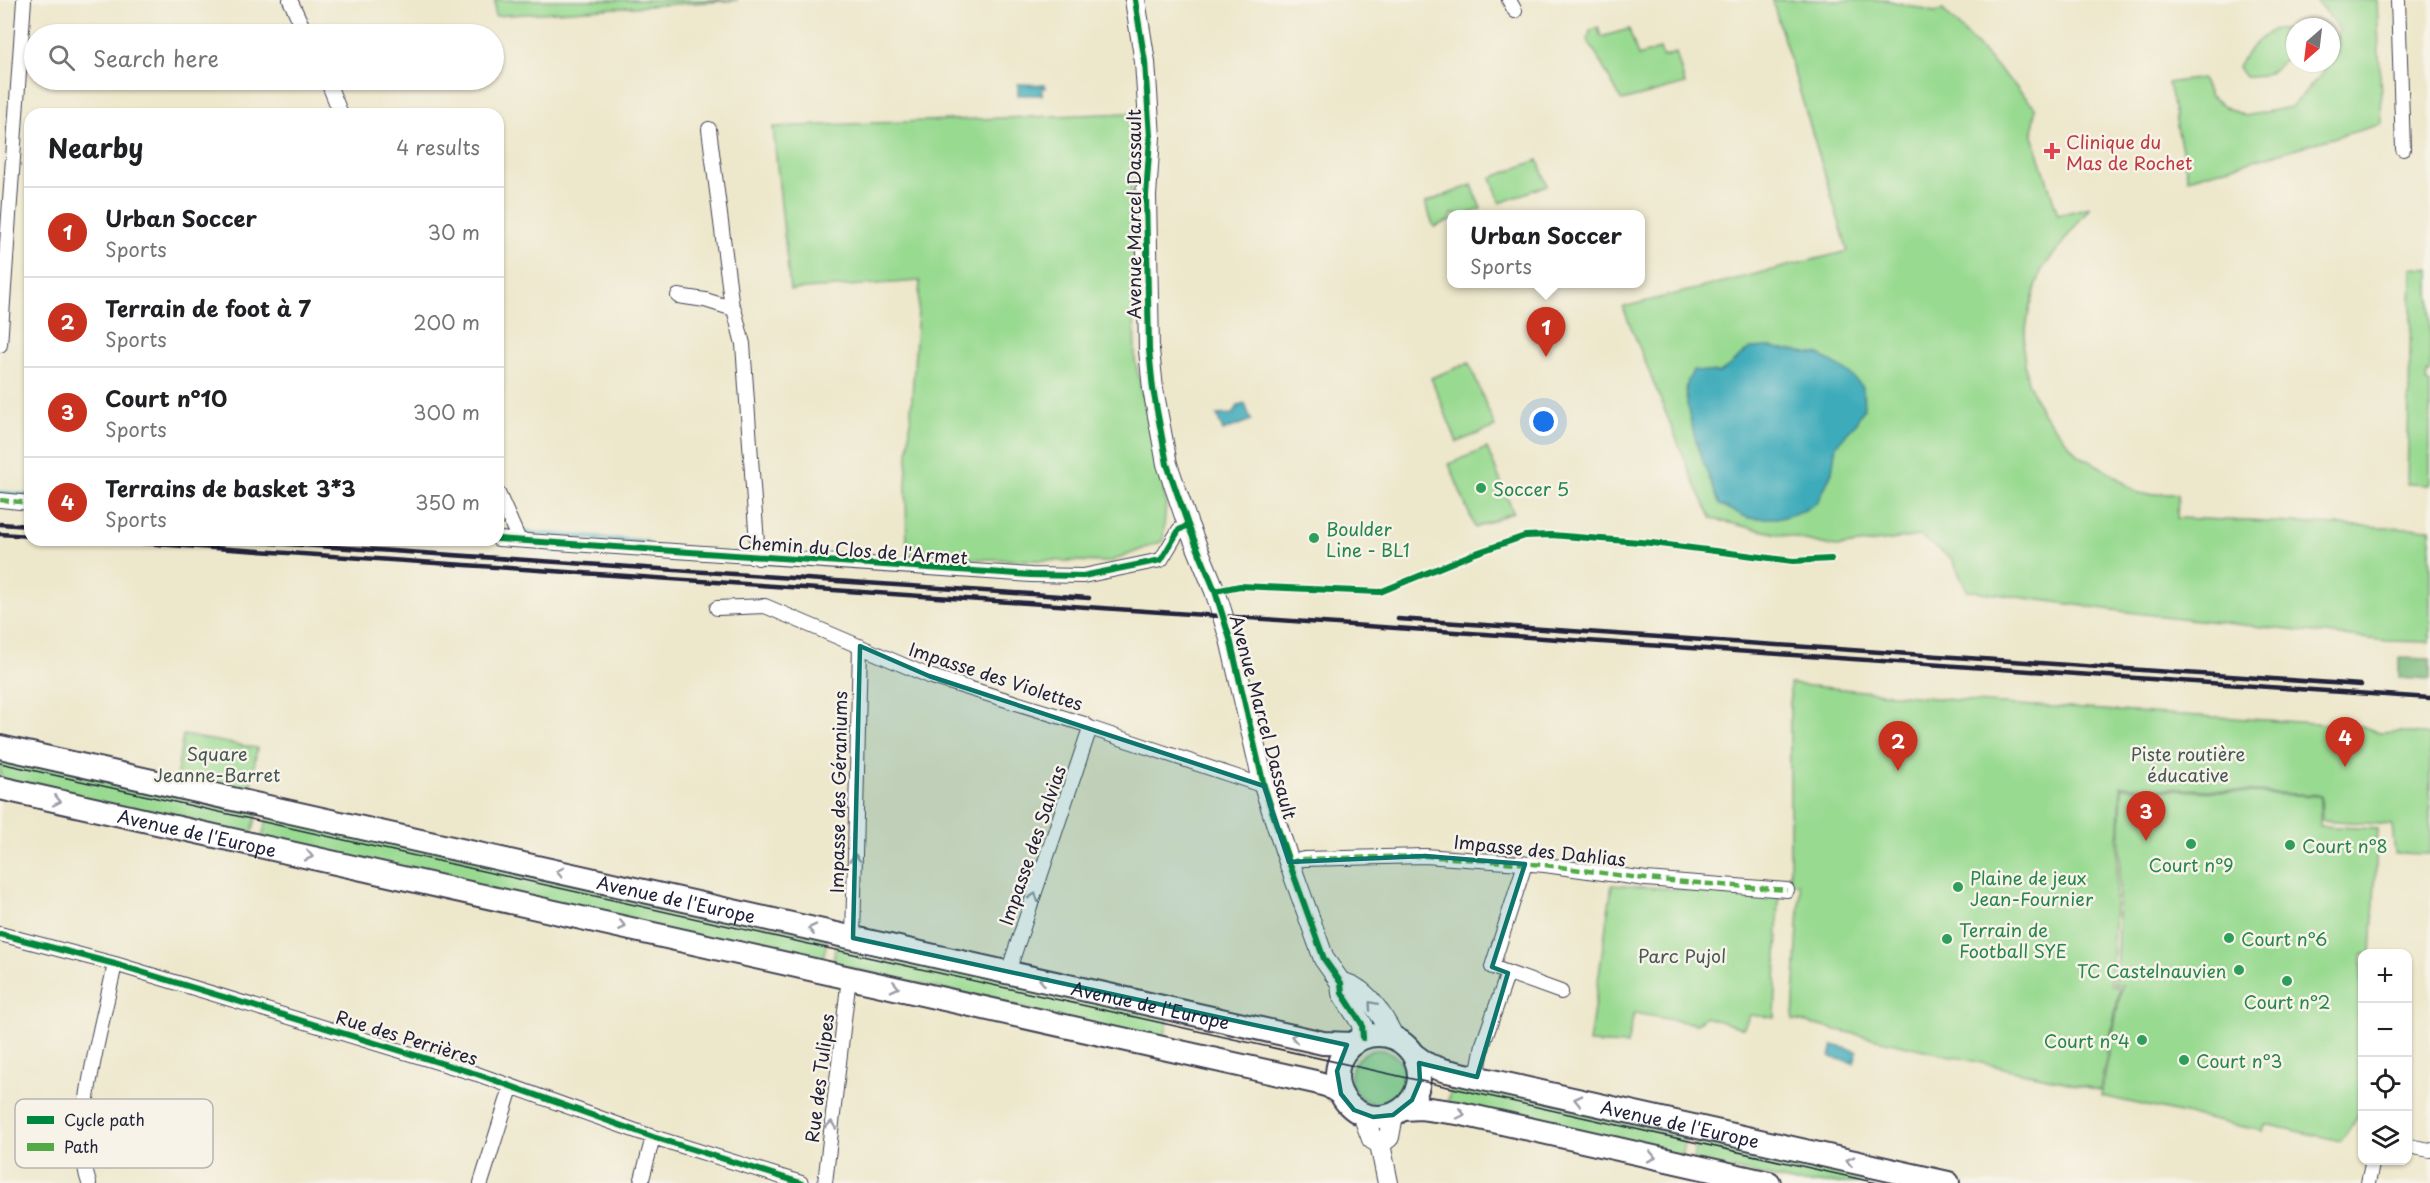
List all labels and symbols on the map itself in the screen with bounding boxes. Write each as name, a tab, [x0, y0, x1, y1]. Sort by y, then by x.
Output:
north arrow	[2286, 18, 2340, 72]
street label: Avenue Marcel Dassault	[1120, 109, 1147, 319]
place label: Clinique du Mas de Rochet	[2066, 128, 2192, 176]
marker: Clinique du Mas de Rochet	[2043, 142, 2061, 160]
pin: 1	[1526, 308, 1566, 357]
your location	[1529, 407, 1558, 436]
place label: Soccer 5	[1493, 475, 1569, 502]
marker: Soccer 5	[1474, 481, 1488, 495]
place label: Boulder Line - BL1	[1326, 515, 1410, 563]
street label: Chemin du Clos de l'Armet	[737, 528, 969, 571]
marker: Boulder Line - BL1	[1307, 531, 1321, 545]
street label: Avenue Marcel Dassault	[1224, 612, 1304, 822]
street label: Impasse des Violettes	[906, 635, 1086, 717]
street label: Impasse des Géraniums	[823, 691, 853, 893]
pin: 4	[2326, 718, 2364, 767]
pin: 2	[1878, 722, 1918, 771]
park label: Square Jeanne-Barret	[154, 740, 280, 788]
park label: Piste routière éducative	[2131, 740, 2245, 788]
street label: Impasse des Salvias	[992, 761, 1072, 929]
pin: 3	[2126, 792, 2166, 841]
one-way arrow	[52, 793, 62, 806]
street label: Avenue de l'Europe	[115, 801, 279, 863]
street label: Impasse des Dahlias	[1453, 828, 1627, 872]
place label: Court n°8	[2302, 832, 2388, 859]
marker: Court n°9	[2184, 837, 2198, 851]
marker: Court n°8	[2283, 838, 2297, 852]
one-way arrow	[304, 849, 314, 862]
place label: Court n°9	[2149, 851, 2233, 878]
one-way arrow	[849, 854, 861, 863]
place label: Plaine de jeux Jean-Fournier	[1970, 864, 2094, 912]
one-way arrow	[556, 867, 566, 880]
street label: Avenue de l'Europe	[594, 867, 758, 929]
marker: Plaine de jeux Jean-Fournier	[1951, 880, 1965, 894]
one-way arrow	[1026, 892, 1039, 903]
place label: Terrain de Football SYE	[1959, 916, 2067, 964]
one-way arrow	[617, 919, 627, 932]
one-way arrow	[807, 924, 817, 937]
place label: Court n°6	[2241, 925, 2328, 952]
marker: Court n°6	[2222, 931, 2236, 945]
marker: Terrain de Football SYE	[1940, 932, 1954, 946]
park label: Parc Pujol	[1638, 942, 1726, 969]
place label: TC Castelnauvien	[2077, 957, 2227, 984]
marker: TC Castelnauvien	[2232, 963, 2246, 977]
street label: Avenue de l'Europe	[1069, 974, 1232, 1035]
marker: Court n°2	[2280, 974, 2294, 988]
one-way arrow	[1039, 975, 1049, 988]
one-way arrow	[889, 980, 899, 993]
place label: Court n°2	[2243, 988, 2331, 1015]
one-way arrow	[1368, 1001, 1379, 1012]
street label: Rue des Perrières	[333, 1003, 481, 1071]
street label: Rue des Tulipes	[798, 1012, 840, 1144]
place label: Court n°4	[2044, 1027, 2130, 1054]
one-way arrow	[1290, 1031, 1300, 1044]
marker: Court n°4	[2135, 1033, 2149, 1047]
place label: Court n°3	[2196, 1047, 2282, 1074]
marker: Court n°3	[2177, 1053, 2191, 1067]
street label: Avenue de l'Europe	[1598, 1092, 1762, 1154]
one-way arrow	[1573, 1094, 1583, 1107]
legend	[15, 1099, 213, 1168]
text: Cycle path	[64, 1107, 145, 1131]
one-way arrow	[1456, 1107, 1466, 1120]
one-way arrow	[825, 1120, 837, 1129]
text: Path	[64, 1134, 99, 1158]
one-way arrow	[1646, 1150, 1656, 1163]
one-way arrow	[1845, 1155, 1855, 1168]

